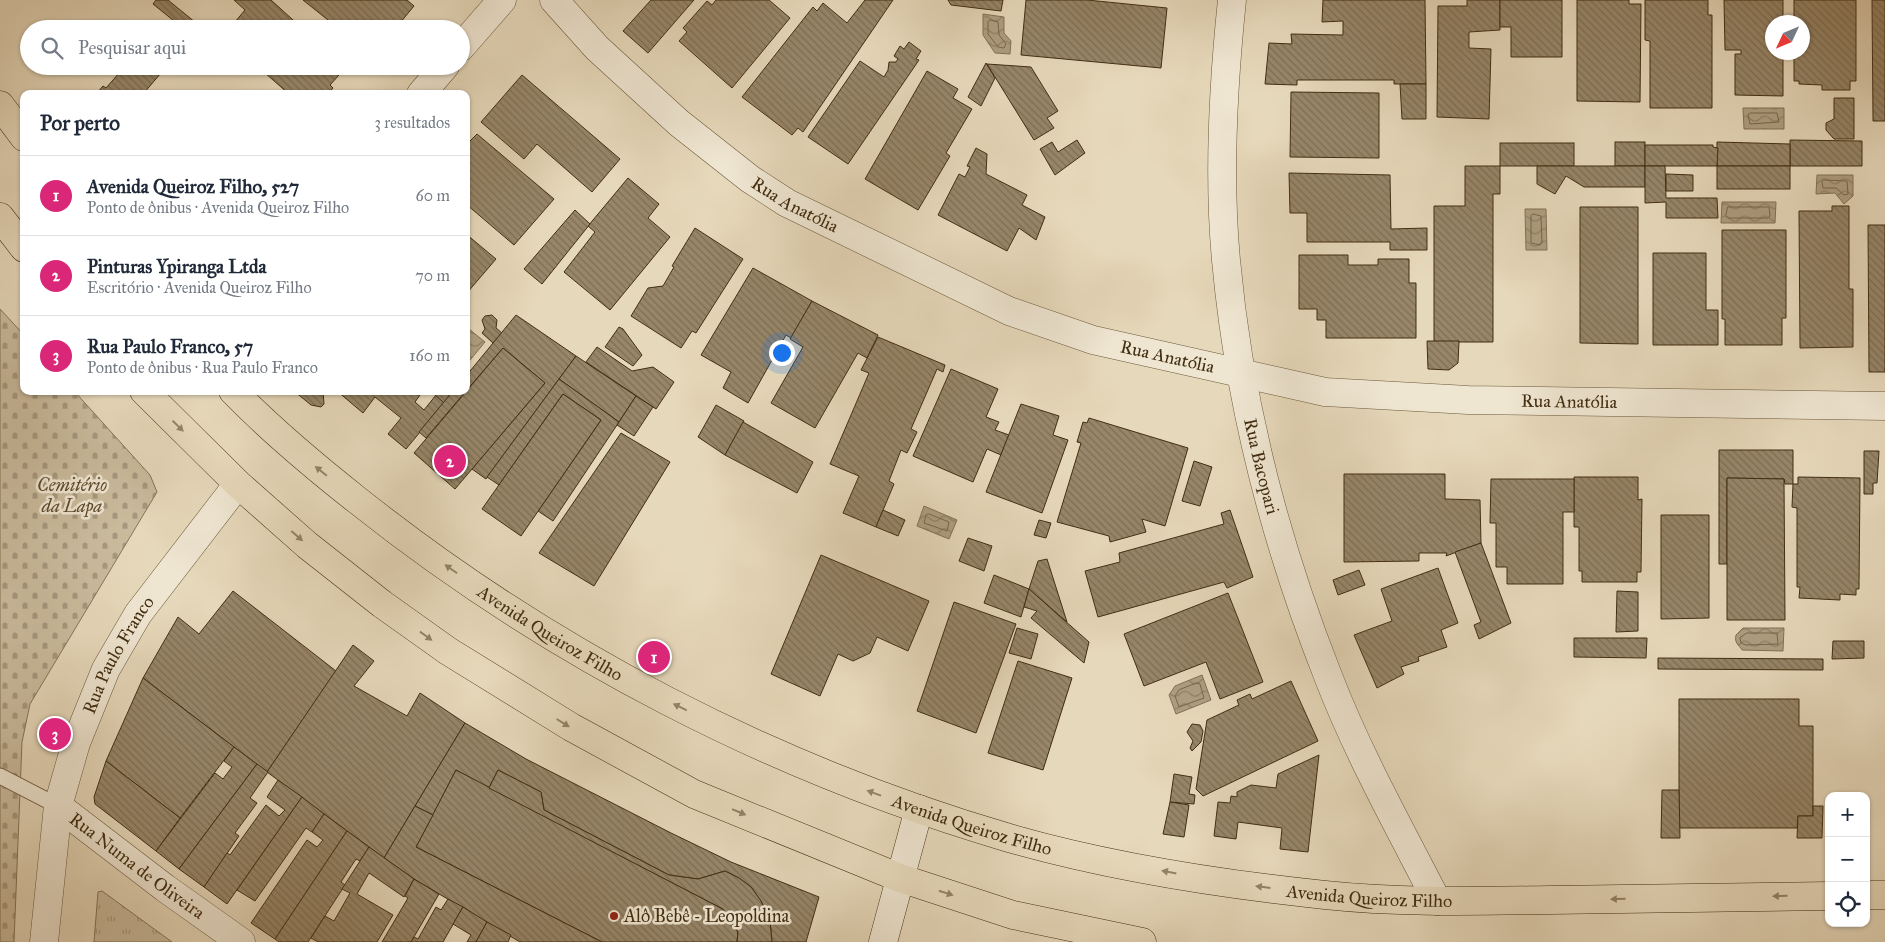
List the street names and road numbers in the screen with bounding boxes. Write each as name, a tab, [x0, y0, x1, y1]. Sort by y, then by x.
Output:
street label: Rua Anatólia	[747, 172, 842, 238]
street label: Rua Anatólia	[1118, 335, 1217, 378]
street label: Rua Anatólia	[1521, 390, 1618, 413]
street label: Rua Bacopari	[1239, 416, 1284, 517]
street label: Avenida Queiroz Filho	[472, 580, 626, 686]
street label: Rua Paulo Franco	[78, 592, 159, 717]
street label: Avenida Queiroz Filho	[888, 789, 1054, 860]
street label: Rua Numa de Oliveira	[65, 808, 209, 924]
street label: Avenida Queiroz Filho	[1284, 880, 1452, 912]

